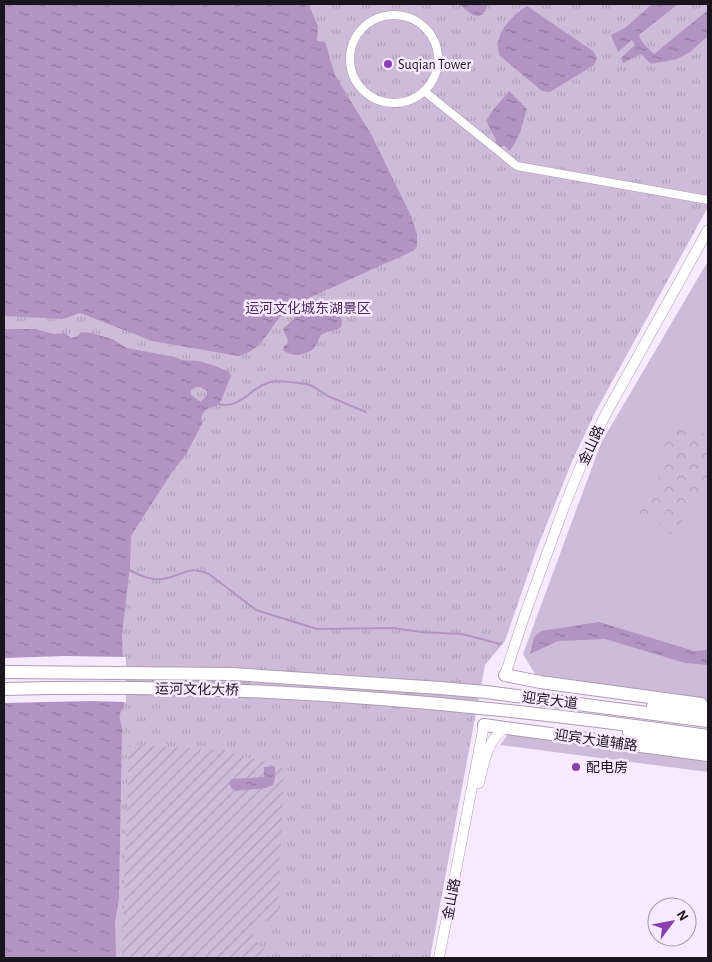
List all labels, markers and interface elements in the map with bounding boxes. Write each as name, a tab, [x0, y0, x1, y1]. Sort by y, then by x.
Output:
marker: Suqian Tower	[382, 58, 394, 70]
place label: Suqian Tower	[398, 58, 471, 72]
park label: 运河文化城东湖景区	[245, 300, 371, 316]
street label: 金山路	[576, 423, 607, 467]
street label: 运河文化大桥	[155, 680, 239, 698]
street label: 迎宾大道	[521, 690, 579, 711]
street label: 迎宾大道辅路	[553, 727, 639, 754]
place label: 配电房	[586, 760, 628, 775]
marker: 配电房	[570, 761, 582, 773]
street label: 金山路	[440, 877, 463, 921]
north arrow	[647, 897, 697, 947]
text: N	[674, 908, 691, 923]

